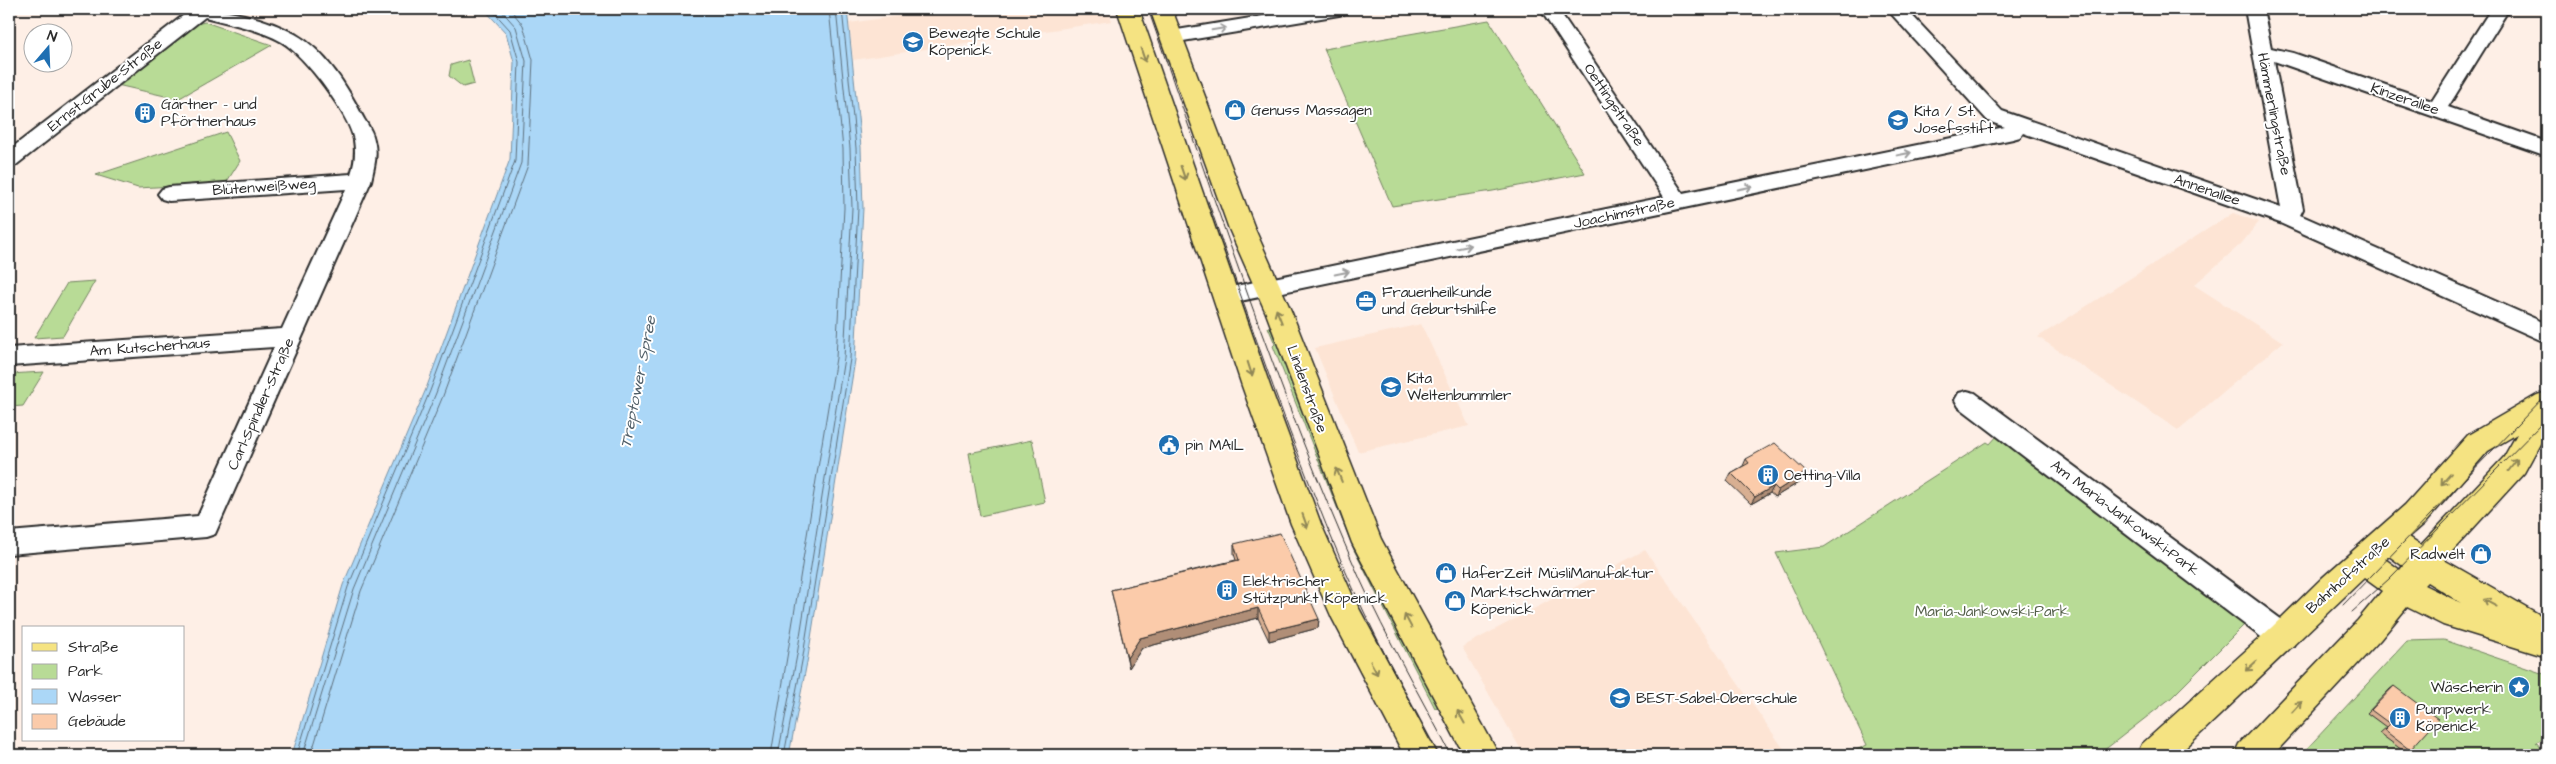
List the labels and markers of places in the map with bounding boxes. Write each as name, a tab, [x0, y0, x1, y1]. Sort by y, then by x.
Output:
place label: Bewegte Schule Köpenick	[929, 23, 1041, 61]
school or university icon: Bewegte Schule Köpenick	[901, 30, 925, 54]
place label: Gärtner - und Pförtnerhaus	[161, 94, 257, 132]
shop icon: Genuss Massagen	[1223, 98, 1247, 122]
place label: Genuss Massagen	[1251, 100, 1372, 122]
building icon: Gärtner - und Pförtnerhaus	[133, 101, 157, 125]
place label: Kita / St. Josefsstift	[1914, 101, 1993, 139]
school or university icon: Kita / St. Josefsstift	[1886, 108, 1910, 132]
place label: Frauenheilkunde und Geburtshilfe	[1382, 282, 1496, 320]
office icon: Frauenheilkunde und Geburtshilfe	[1354, 289, 1378, 313]
place label: Kita Weltenbummler	[1407, 368, 1511, 406]
school or university icon: Kita Weltenbummler	[1379, 375, 1403, 399]
public building icon: pin MAIL	[1157, 433, 1181, 457]
place label: pin MAIL	[1185, 435, 1244, 456]
building icon: Oetting-Villa	[1756, 463, 1780, 487]
place label: Oetting-Villa	[1784, 465, 1861, 487]
shop icon: Radwelt	[2469, 542, 2493, 566]
place label: Radwelt	[2410, 544, 2465, 565]
shop icon: HaferZeit MüsliManufaktur	[1434, 561, 1458, 585]
place label: HaferZeit MüsliManufaktur	[1462, 563, 1653, 584]
place label: Elektrischer Stützpunkt Köpenick	[1243, 571, 1387, 609]
building icon: Elektrischer Stützpunkt Köpenick	[1215, 578, 1239, 602]
place label: Marktschwärmer Köpenick	[1471, 582, 1595, 620]
shop icon: Marktschwärmer Köpenick	[1443, 589, 1467, 613]
place icon: Wäscherin	[2507, 675, 2531, 699]
place label: Wäscherin	[2431, 677, 2503, 698]
school or university icon: BEST-Sabel-Oberschule	[1608, 686, 1632, 710]
place label: BEST-Sabel-Oberschule	[1636, 688, 1797, 709]
place label: Pumpwerk Köpenick	[2416, 699, 2491, 737]
building icon: Pumpwerk Köpenick	[2388, 706, 2412, 730]

